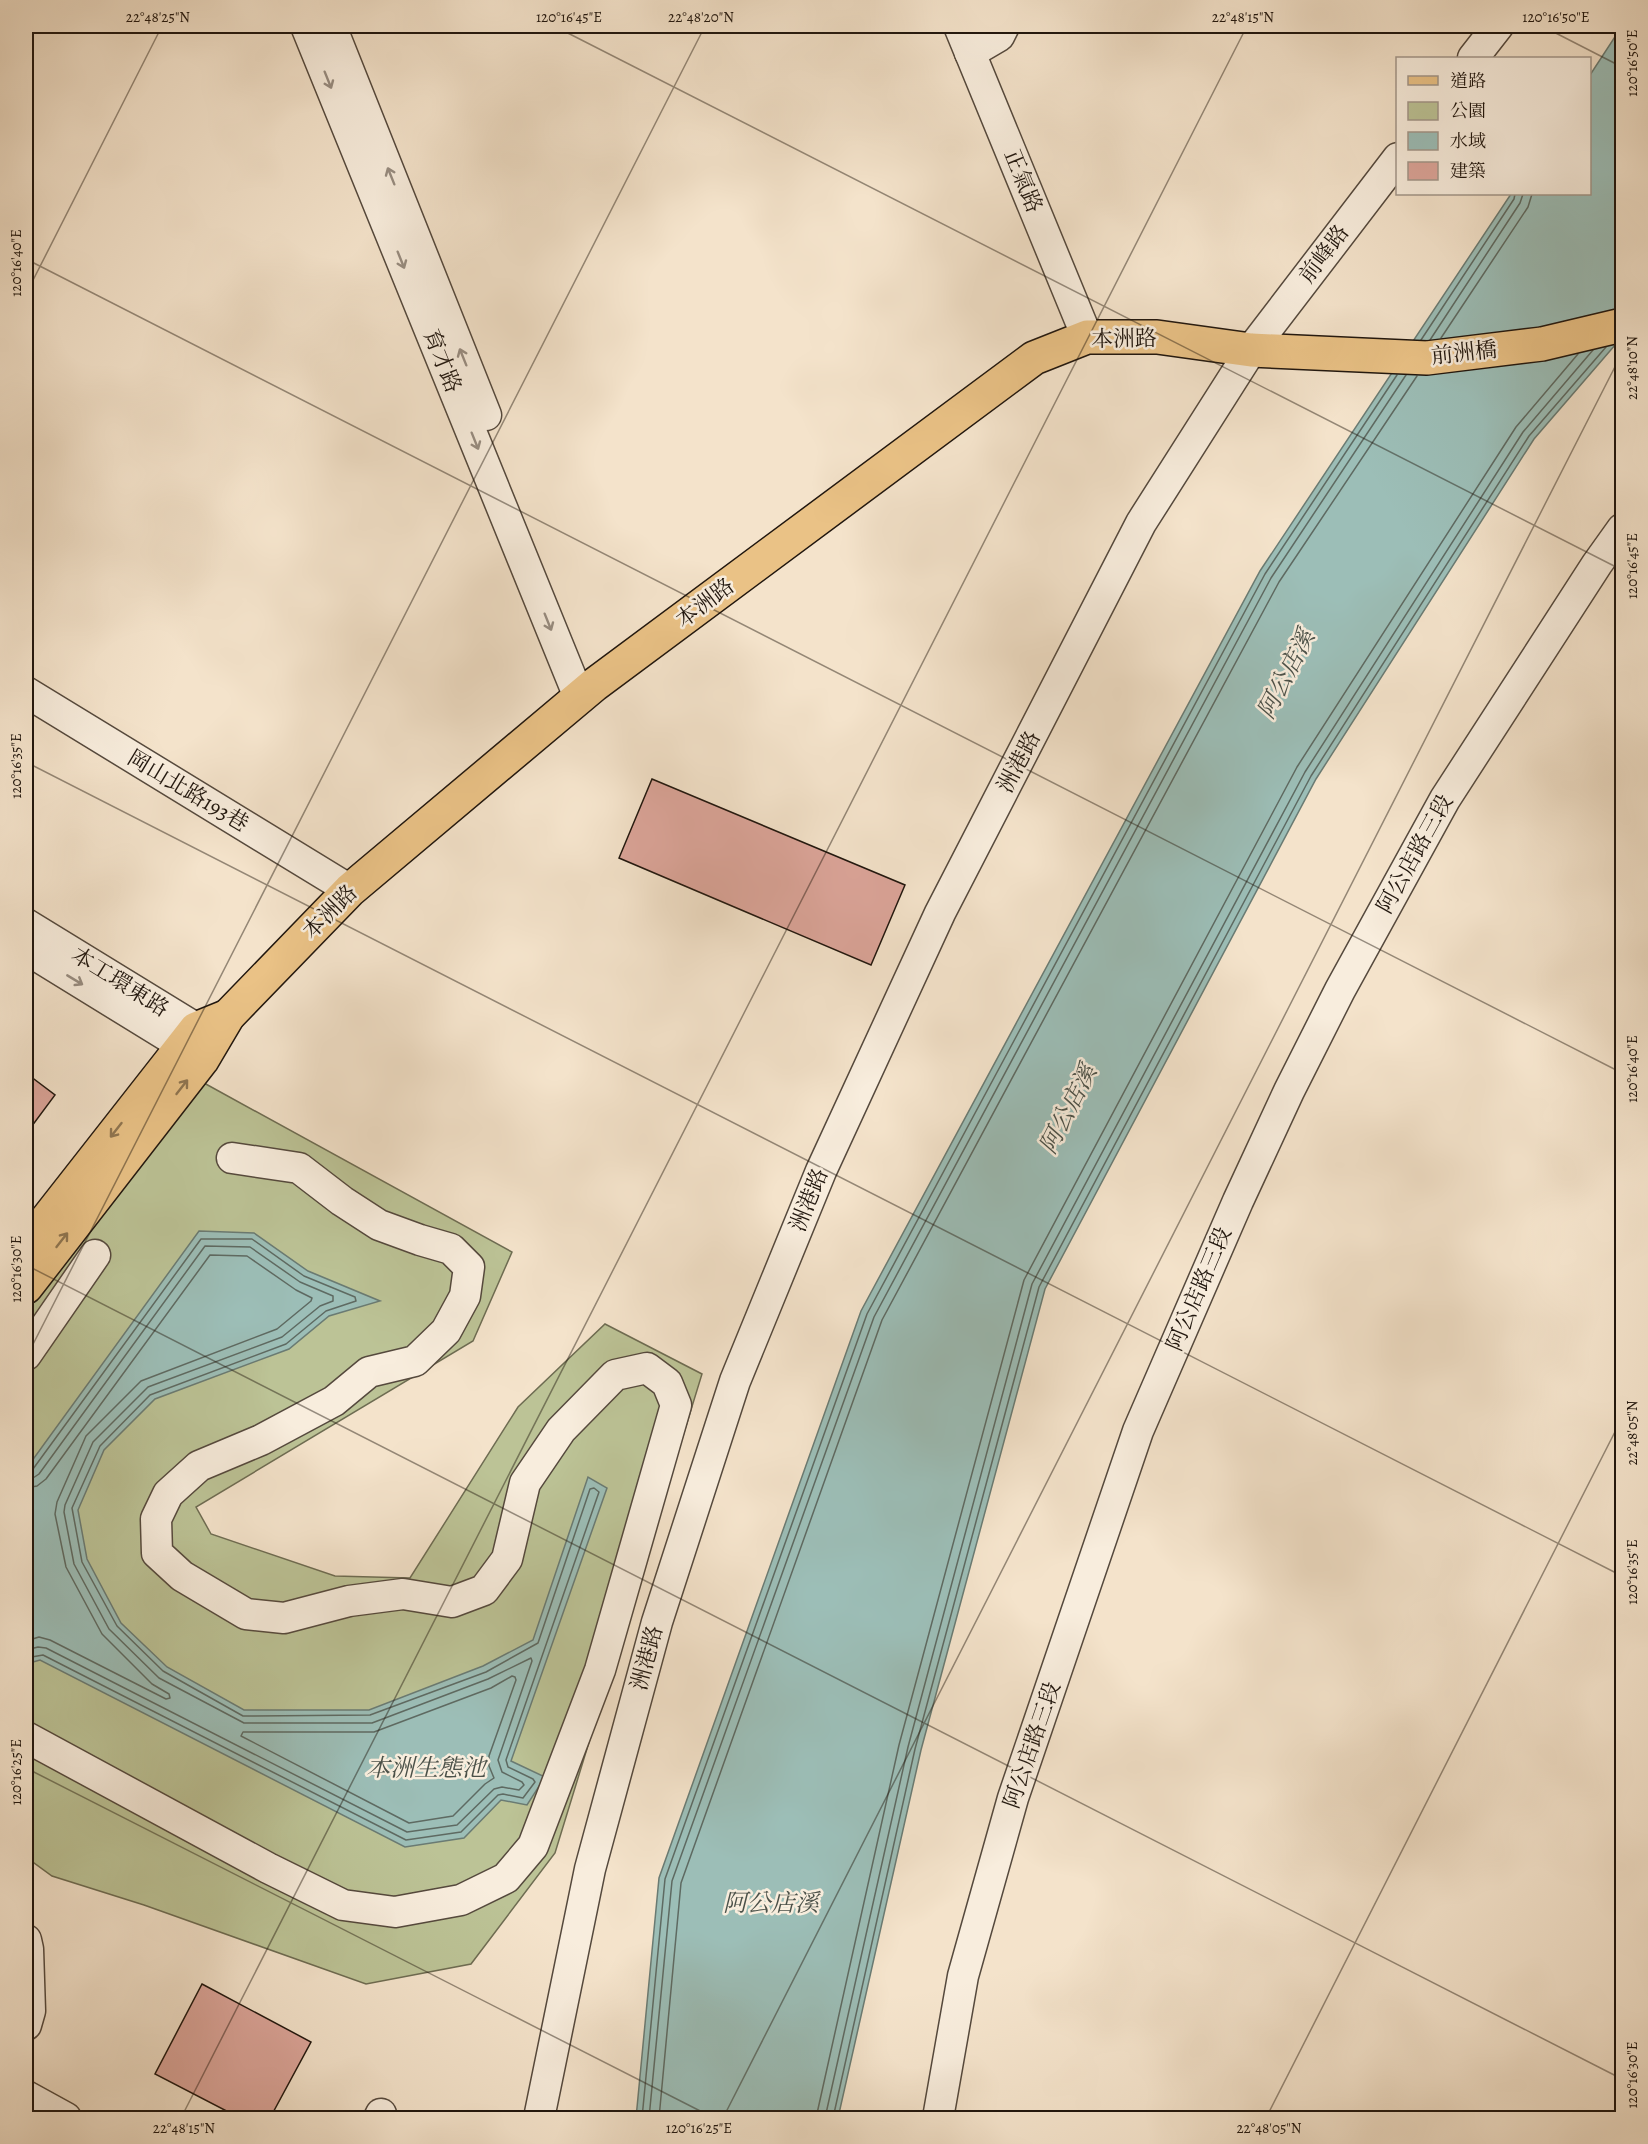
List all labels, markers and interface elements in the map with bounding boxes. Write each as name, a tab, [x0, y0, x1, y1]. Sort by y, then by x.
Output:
text: 22°48'25"N	[126, 7, 190, 27]
text: 120°16'45"E	[536, 7, 602, 27]
text: 22°48'20"N	[668, 7, 734, 27]
text: 22°48'15"N	[1212, 7, 1274, 27]
text: 120°16'50"E	[1522, 7, 1590, 27]
text: 120°16'50"E	[1622, 29, 1642, 97]
legend	[1396, 57, 1591, 195]
text: 道路	[1450, 69, 1486, 93]
one-way arrow	[323, 70, 334, 88]
text: 公園	[1450, 99, 1486, 123]
text: 水域	[1450, 129, 1486, 153]
street label: 正氣路	[997, 145, 1049, 217]
text: 建築	[1450, 159, 1486, 183]
one-way arrow	[385, 168, 396, 186]
street label: 前峰路	[1292, 219, 1356, 289]
text: 120°16'40"E	[6, 229, 26, 297]
one-way arrow	[396, 251, 407, 269]
street label: 本洲路	[1091, 323, 1157, 355]
street label: 育才路	[416, 325, 468, 397]
street label: 前洲橋	[1430, 335, 1498, 371]
text: 22°48'10"N	[1622, 336, 1642, 400]
one-way arrow	[457, 349, 468, 367]
one-way arrow	[470, 431, 481, 450]
text: 120°16'45"E	[1622, 533, 1642, 599]
street label: 本洲路	[670, 571, 740, 635]
one-way arrow	[543, 612, 554, 630]
water label: 阿公店溪	[1250, 621, 1323, 724]
street label: 洲港路	[990, 726, 1048, 798]
text: 120°16'35"E	[6, 733, 26, 799]
street label: 岡山北路193巷	[122, 743, 254, 839]
street label: 阿公店路三段	[1370, 789, 1460, 919]
street label: 本洲路	[296, 878, 364, 946]
street label: 本工環東路	[65, 940, 175, 1024]
one-way arrow	[66, 975, 83, 987]
text: 120°16'40"E	[1622, 1035, 1642, 1103]
water label: 阿公店溪	[1032, 1056, 1105, 1159]
one-way arrow	[175, 1079, 188, 1095]
one-way arrow	[109, 1122, 122, 1138]
street label: 洲港路	[783, 1164, 835, 1236]
street label: 阿公店路三段	[1159, 1222, 1239, 1356]
one-way arrow	[55, 1233, 68, 1249]
text: 120°16'30"E	[6, 1235, 26, 1303]
text: 22°48'05"N	[1622, 1400, 1642, 1466]
text: 120°16'35"E	[1622, 1539, 1642, 1605]
street label: 洲港路	[624, 1622, 670, 1694]
street label: 阿公店路三段	[996, 1678, 1068, 1812]
text: 120°16'25"E	[6, 1739, 26, 1805]
water label: 本洲生態池	[366, 1752, 489, 1784]
water label: 阿公店溪	[723, 1887, 822, 1919]
text: 120°16'30"E	[1622, 2041, 1642, 2109]
text: 22°48'15"N	[153, 2118, 215, 2138]
text: 120°16'25"E	[666, 2118, 732, 2138]
text: 22°48'05"N	[1236, 2118, 1302, 2138]

